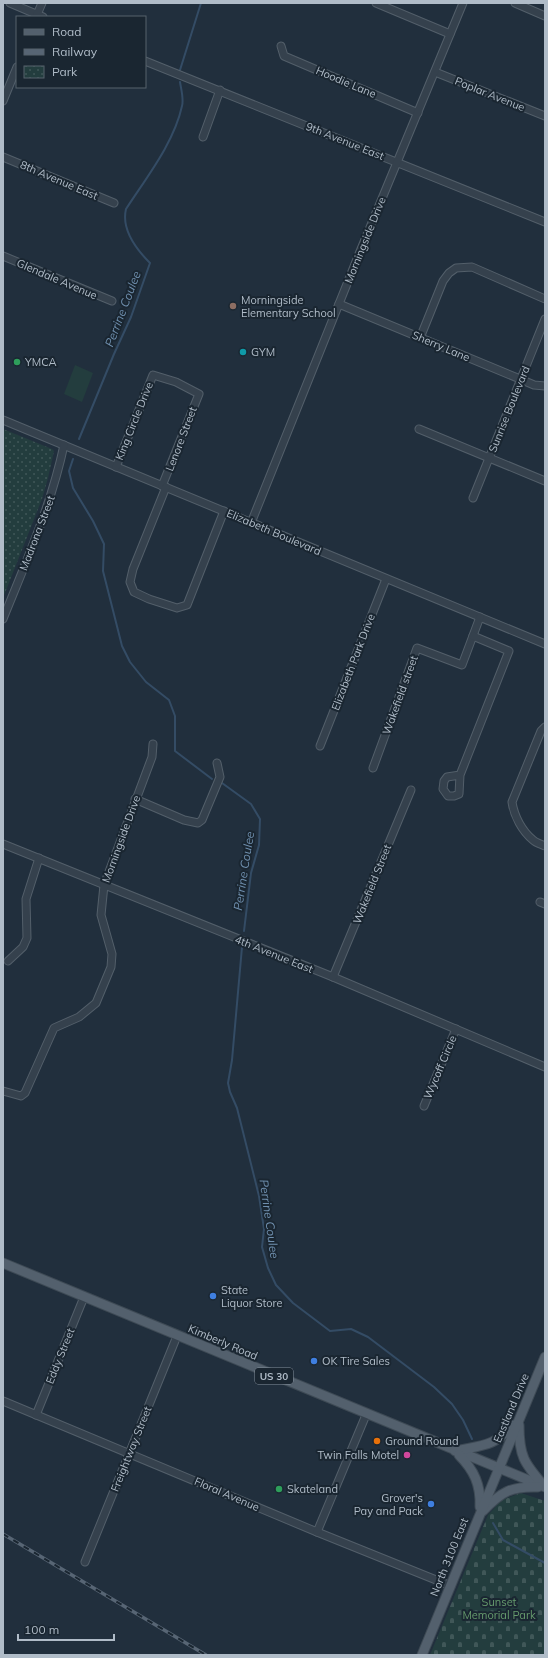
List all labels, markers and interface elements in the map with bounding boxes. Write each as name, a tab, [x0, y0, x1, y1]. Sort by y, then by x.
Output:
legend	[16, 16, 146, 88]
text: Road	[52, 24, 81, 39]
text: Railway	[52, 44, 98, 59]
street label: Hoodie Lane	[314, 63, 378, 101]
text: Park	[52, 64, 78, 79]
street label: Poplar Avenue	[453, 74, 527, 114]
street label: 9th Avenue East	[304, 119, 386, 163]
street label: 8th Avenue East	[18, 157, 100, 203]
street label: Morningside Drive	[341, 195, 389, 285]
street label: Glendale Avenue	[15, 256, 99, 302]
water label: Perrine Coulee	[101, 268, 144, 349]
place label: Morningside Elementary School	[241, 293, 336, 320]
marker: Morningside Elementary School	[228, 301, 238, 311]
street label: Sherry Lane	[410, 328, 472, 364]
place label: GYM	[251, 345, 275, 359]
marker: GYM	[238, 347, 248, 357]
place label: YMCA	[24, 355, 57, 369]
marker: YMCA	[12, 357, 22, 367]
street label: Sunrise Boulevard	[485, 364, 533, 454]
street label: King Circle Drive	[112, 380, 156, 462]
street label: Lenore Street	[162, 405, 200, 473]
street label: Madrona Street	[16, 493, 58, 572]
street label: Elizabeth Boulevard	[225, 506, 323, 558]
street label: Elizabeth Park Drive	[328, 612, 378, 712]
street label: Wakefield street	[379, 653, 421, 736]
street label: Morningside Drive	[99, 793, 143, 885]
water label: Perrine Coulee	[230, 830, 257, 912]
street label: Wakefield Street	[350, 842, 394, 926]
street label: 4th Avenue East	[233, 932, 315, 976]
street label: Wycoff Circle	[420, 1033, 460, 1101]
water label: Perrine Coulee	[257, 1178, 283, 1260]
place label: State Liquor Store	[221, 1283, 283, 1310]
marker: State Liquor Store	[208, 1291, 218, 1301]
street label: Kimberly Road	[186, 1321, 260, 1363]
street label: Eddy Street	[43, 1326, 78, 1386]
place label: OK Tire Sales	[322, 1354, 390, 1368]
marker: OK Tire Sales	[309, 1356, 319, 1366]
road number: US 30	[255, 1368, 293, 1384]
street label: Eastland Drive	[490, 1371, 532, 1445]
street label: Freightway Street	[108, 1404, 155, 1494]
place label: Ground Round	[385, 1434, 459, 1448]
marker: Ground Round	[372, 1436, 382, 1446]
place label: Twin Falls Motel	[317, 1448, 399, 1462]
marker: Twin Falls Motel	[402, 1450, 412, 1460]
street label: Floral Avenue	[192, 1474, 262, 1514]
place label: Skateland	[287, 1482, 338, 1496]
marker: Skateland	[274, 1484, 284, 1494]
place label: Grover's Pay and Pack	[354, 1491, 423, 1518]
marker: Grover's Pay and Pack	[426, 1499, 436, 1509]
street label: North 3100 East	[427, 1516, 471, 1598]
park label: Sunset Memorial Park	[462, 1595, 536, 1622]
scale bar	[18, 1616, 114, 1642]
text: 100 m	[24, 1622, 59, 1637]

